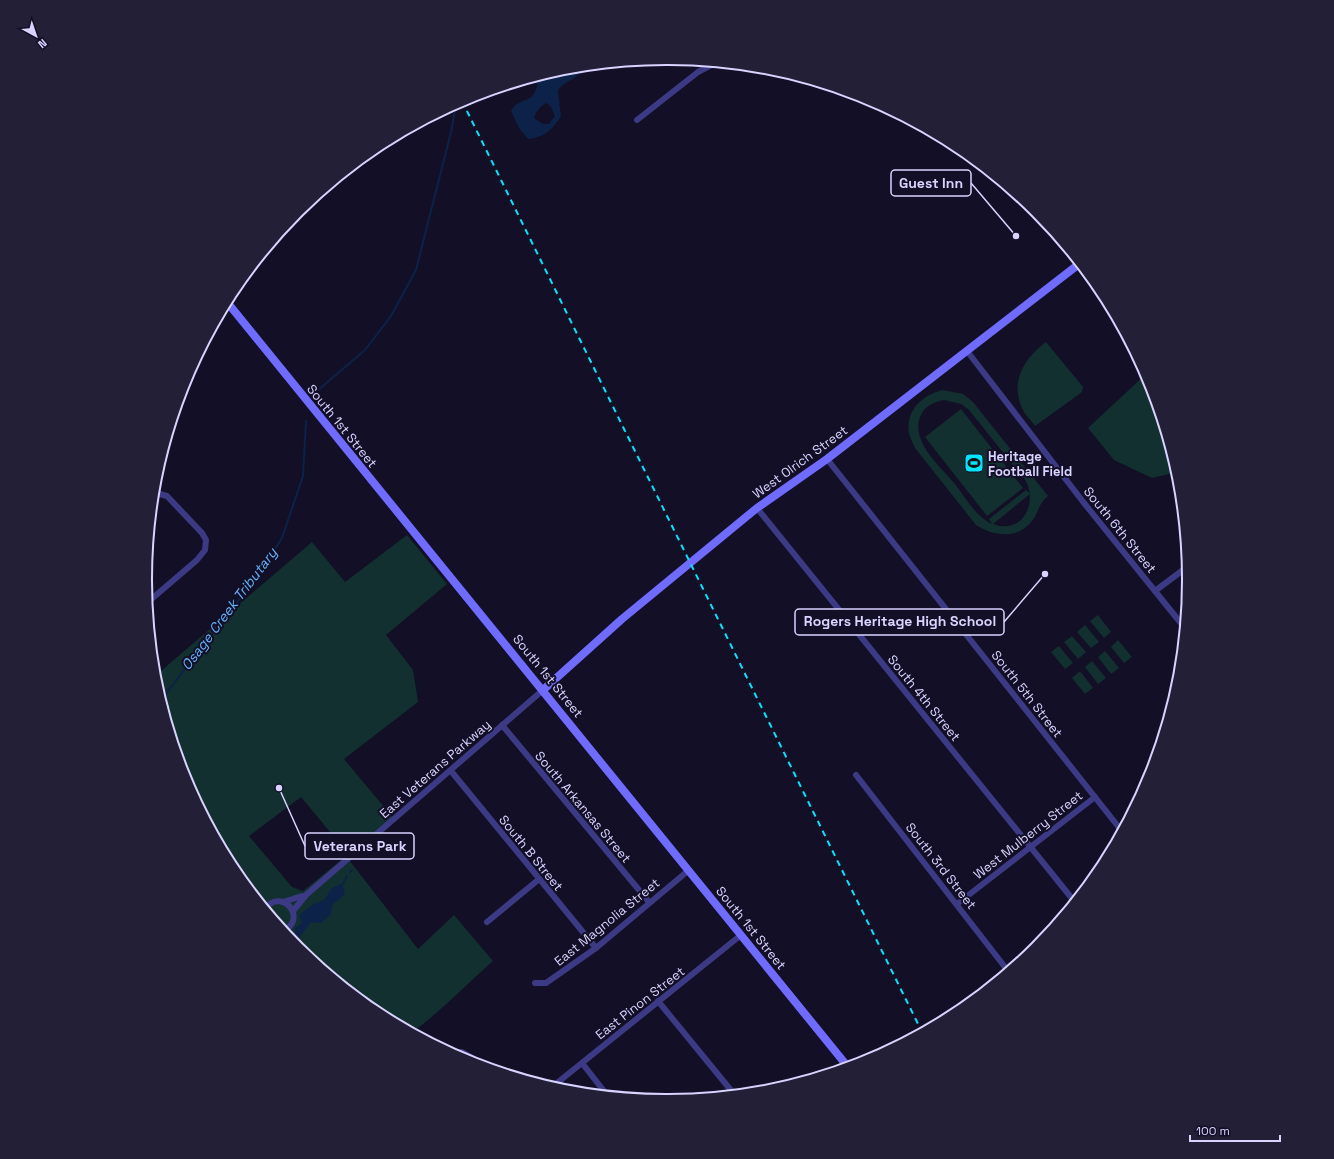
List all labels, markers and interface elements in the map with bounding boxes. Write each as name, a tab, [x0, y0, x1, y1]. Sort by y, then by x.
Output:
north arrow	[16, 16, 56, 56]
text: N	[35, 36, 50, 51]
callout: Guest Inn	[891, 170, 971, 196]
text: Guest Inn	[899, 174, 963, 192]
street label: South 1st Street	[303, 381, 381, 471]
street label: West Olrich Street	[749, 422, 851, 502]
place label: Heritage Football Field	[988, 448, 1072, 480]
sports icon: Heritage Football Field	[963, 452, 985, 474]
street label: South 6th Street	[1080, 483, 1160, 577]
water label: Osage Creek Tributary	[177, 543, 282, 674]
callout: Rogers Heritage High School	[795, 609, 1004, 635]
text: Rogers Heritage High School	[804, 612, 996, 630]
street label: South 1st Street	[509, 631, 587, 721]
street label: South 5th Street	[988, 647, 1066, 741]
street label: South 4th Street	[884, 651, 964, 745]
street label: East Veterans Parkway	[376, 716, 494, 822]
street label: South Arkansas Street	[531, 748, 635, 866]
street label: West Mulberry Street	[970, 787, 1086, 883]
street label: South B Street	[495, 812, 567, 894]
street label: South 3rd Street	[902, 819, 980, 913]
callout: Veterans Park	[305, 833, 414, 859]
text: Veterans Park	[313, 837, 407, 855]
street label: East Magnolia Street	[551, 874, 663, 970]
street label: South 1st Street	[712, 883, 790, 973]
street label: East Pinon Street	[592, 963, 688, 1043]
scale bar	[1190, 1117, 1280, 1143]
text: 100 m	[1196, 1123, 1230, 1139]

